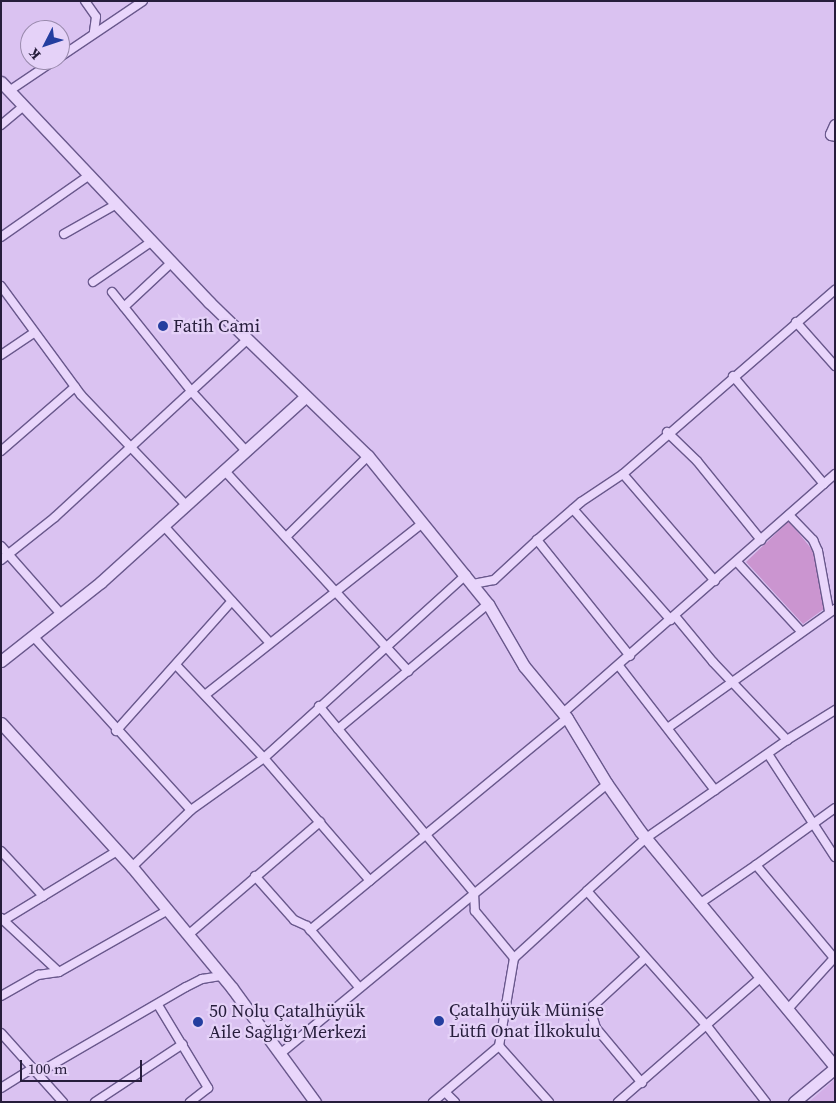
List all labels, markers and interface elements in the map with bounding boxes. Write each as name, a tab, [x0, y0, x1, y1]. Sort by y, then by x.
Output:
north arrow	[20, 20, 70, 70]
text: K	[24, 44, 45, 64]
place label: Fatih Cami	[173, 315, 260, 337]
marker: Fatih Cami	[157, 320, 169, 332]
place label: Çatalhüyük Münise Lütfi Onat İlkokulu	[449, 1000, 604, 1042]
place label: 50 Nolu Çatalhüyük Aile Sağlığı Merkezi	[209, 1001, 367, 1044]
marker: 50 Nolu Çatalhüyük Aile Sağlığı Merkezi	[191, 1015, 205, 1029]
marker: Çatalhüyük Münise Lütfi Onat İlkokulu	[433, 1015, 445, 1027]
scale bar	[22, 1050, 145, 1082]
text: 100 m	[28, 1058, 68, 1079]

